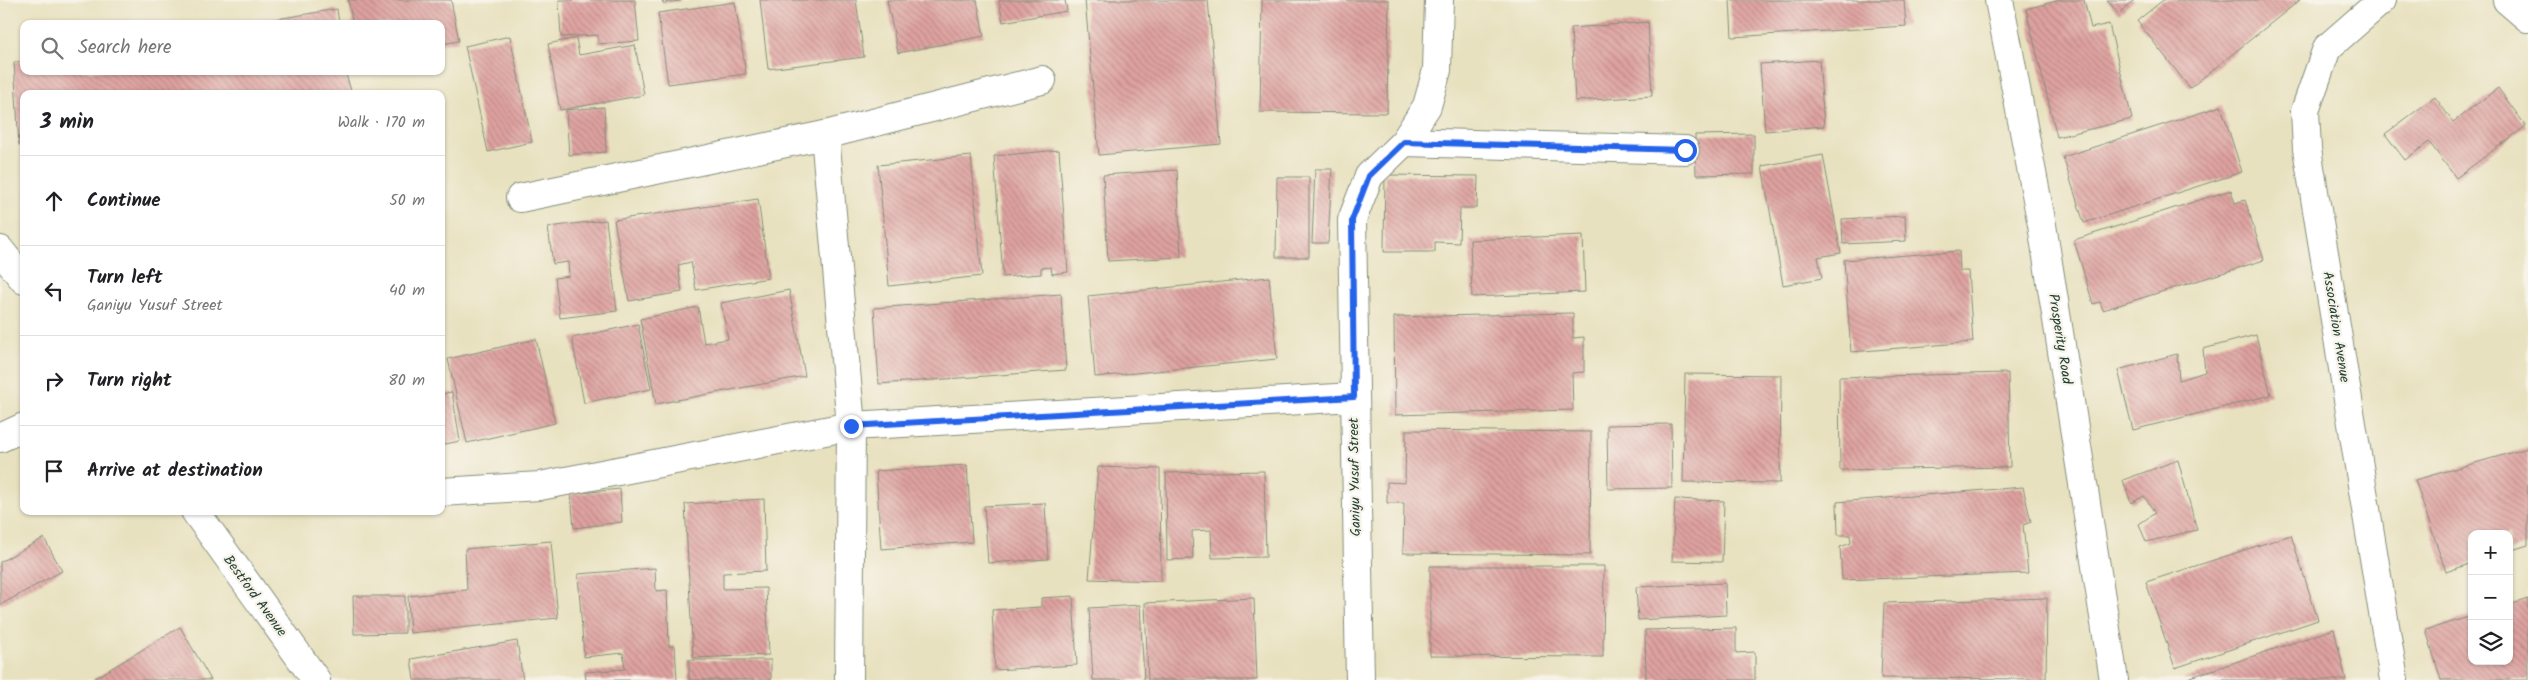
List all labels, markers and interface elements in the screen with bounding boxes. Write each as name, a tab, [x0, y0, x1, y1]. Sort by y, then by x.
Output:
search box	[20, 20, 445, 75]
text: Search here	[78, 33, 172, 63]
icon: search	[38, 34, 66, 62]
text: 3 min	[40, 106, 94, 139]
text: Walk · 170 m	[337, 110, 425, 135]
route start	[1674, 139, 1697, 162]
text: Continue	[87, 186, 160, 216]
icon: ahead	[40, 187, 68, 215]
text: 50 m	[389, 188, 425, 213]
text: Turn left	[87, 263, 162, 293]
street label: Association Avenue	[2316, 270, 2356, 385]
icon: left	[40, 277, 68, 305]
text: 40 m	[389, 278, 425, 303]
street label: Prosperity Road	[2042, 292, 2078, 387]
text: Ganiyu Yusuf Street	[87, 293, 223, 318]
text: Turn right	[87, 366, 172, 396]
icon: right	[40, 367, 68, 395]
text: 80 m	[388, 368, 425, 393]
route end	[840, 415, 863, 438]
street label: Ganiyu Yusuf Street	[1343, 417, 1367, 537]
text: Arrive at destination	[87, 456, 263, 486]
icon: arrive	[40, 457, 68, 485]
map controls	[2468, 530, 2513, 665]
button: +	[2468, 530, 2513, 575]
street label: Bestford Avenue	[218, 550, 293, 642]
button: −	[2468, 575, 2513, 620]
button: layers	[2468, 620, 2513, 665]

